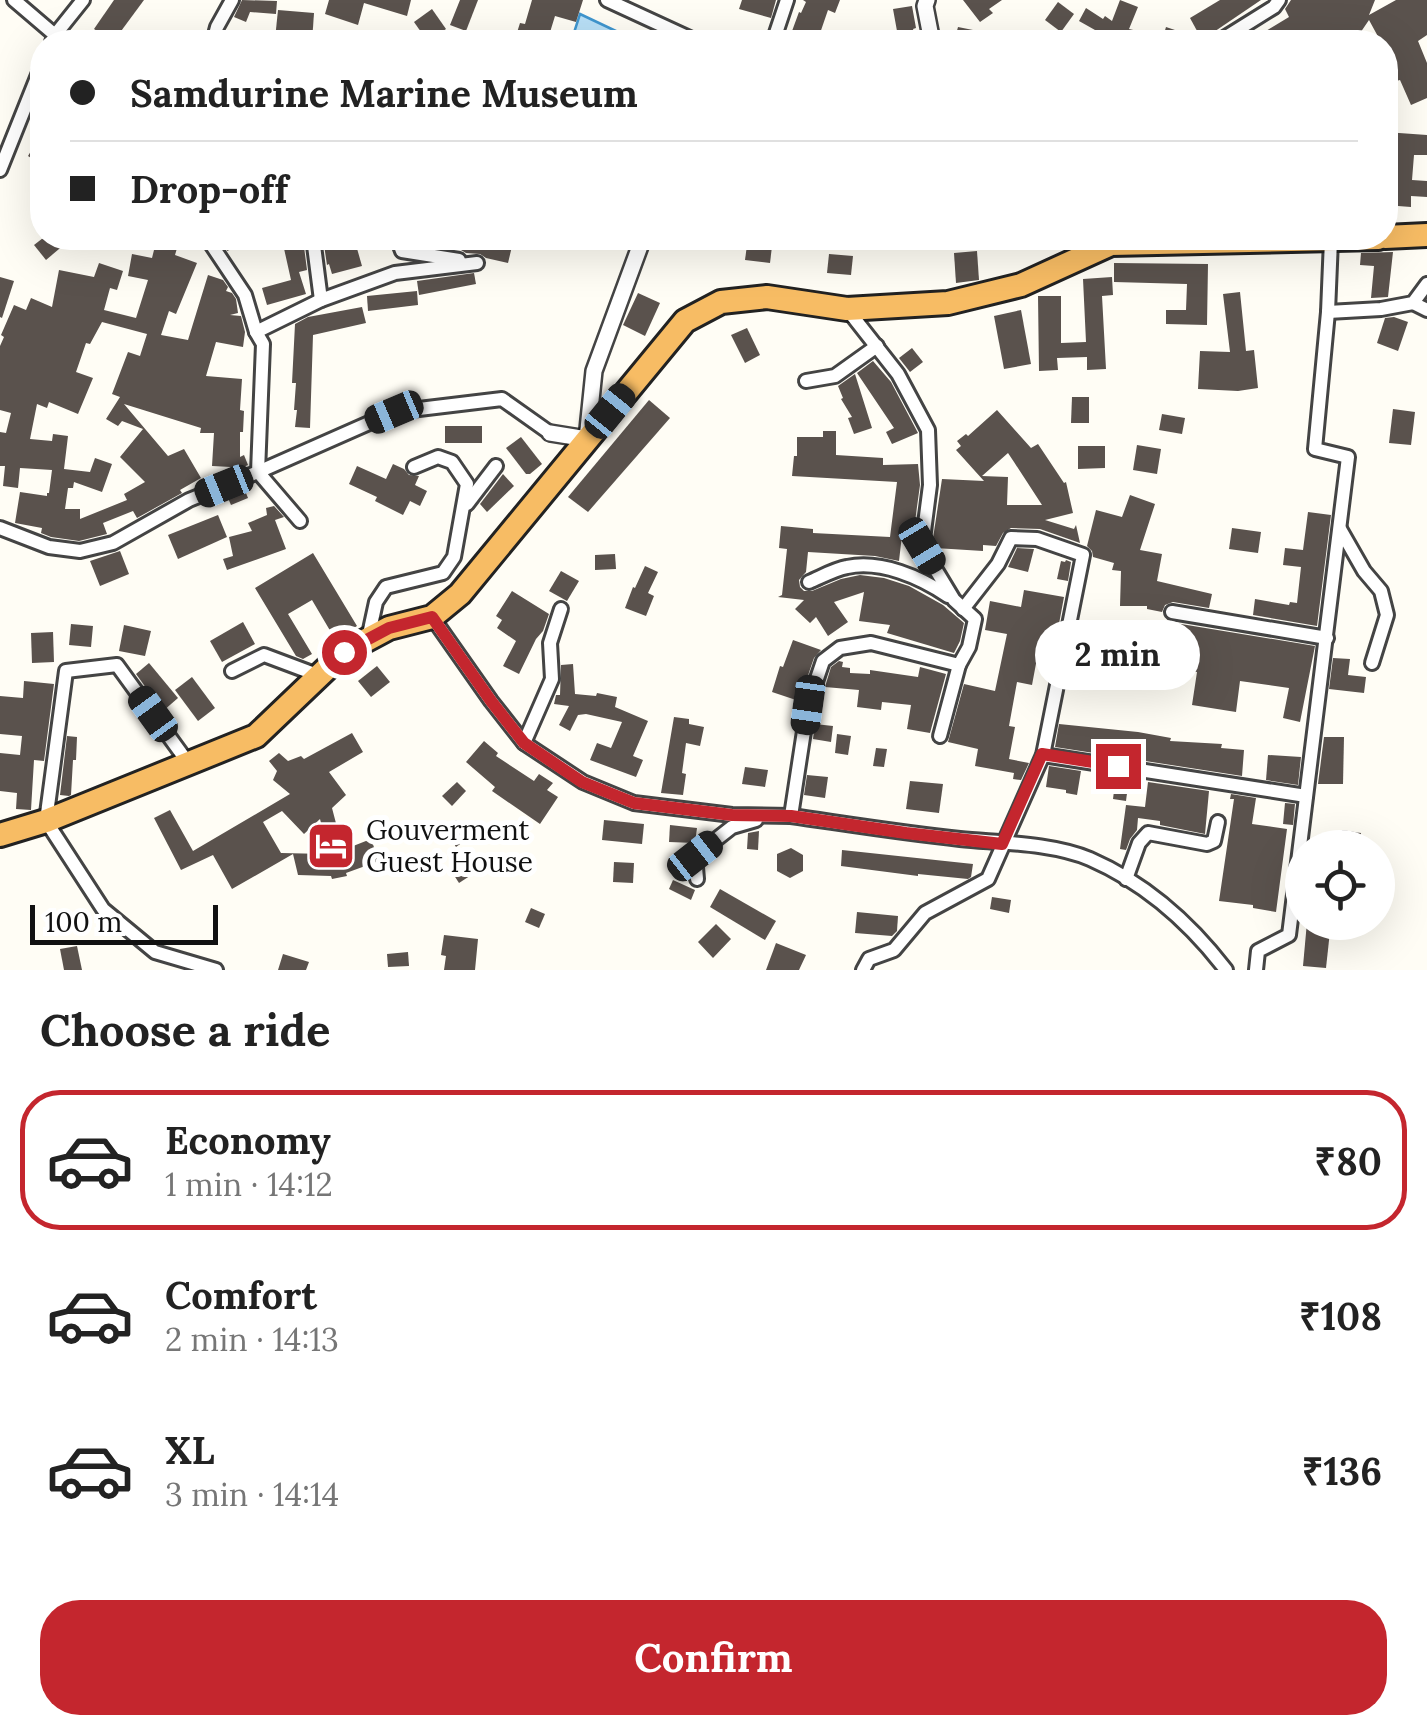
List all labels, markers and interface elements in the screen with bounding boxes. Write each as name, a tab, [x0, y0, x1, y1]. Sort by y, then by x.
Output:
text: Samdurine Marine Museum	[130, 69, 638, 117]
text: Drop-off	[130, 165, 288, 213]
car	[579, 378, 641, 444]
car	[361, 386, 427, 438]
car	[191, 461, 257, 511]
car	[894, 513, 950, 579]
callout: 2 min	[1036, 621, 1200, 691]
route start	[322, 630, 367, 675]
text: 2 min	[1075, 634, 1160, 675]
car	[789, 673, 827, 737]
car	[123, 681, 183, 747]
route end	[1096, 744, 1141, 789]
place label: Gouverment Guest House	[366, 812, 533, 880]
hotel icon: Gouverment Guest House	[305, 820, 357, 872]
car	[662, 826, 728, 886]
map controls	[1285, 830, 1395, 940]
button: locate	[1285, 830, 1395, 940]
scale bar	[30, 900, 218, 944]
text: 100 m	[45, 904, 122, 940]
text: Choose a ride	[40, 1001, 330, 1058]
icon: car	[45, 1115, 135, 1205]
text: Economy	[165, 1116, 331, 1164]
text: ₹80	[1314, 1137, 1382, 1185]
text: 1 min · 14:12	[165, 1164, 333, 1205]
icon: car	[45, 1270, 135, 1360]
text: Comfort	[165, 1271, 317, 1319]
text: ₹108	[1299, 1292, 1382, 1340]
text: 2 min · 14:13	[165, 1319, 339, 1360]
icon: car	[45, 1425, 135, 1515]
text: XL	[165, 1426, 215, 1474]
text: ₹136	[1302, 1447, 1382, 1495]
text: 3 min · 14:14	[165, 1474, 339, 1515]
button: Confirm	[40, 1600, 1387, 1715]

